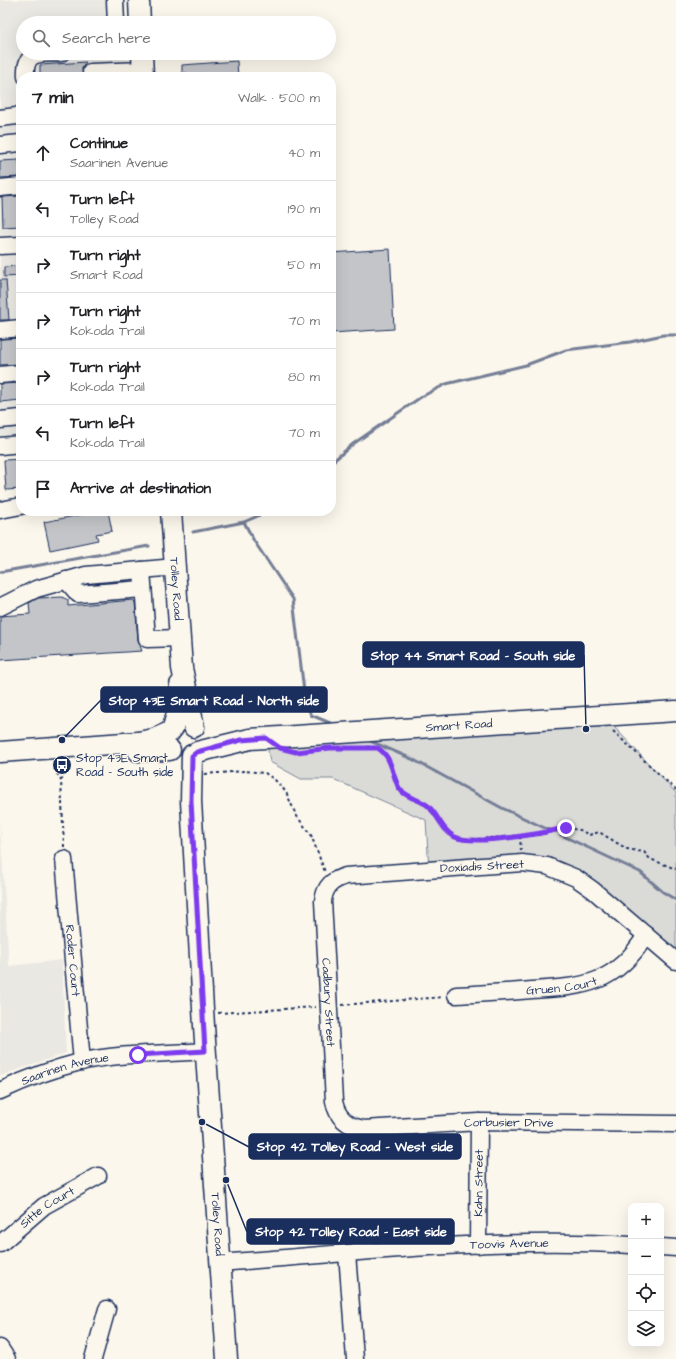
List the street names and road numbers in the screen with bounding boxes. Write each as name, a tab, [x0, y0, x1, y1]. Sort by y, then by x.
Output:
street label: Tolley Road	[165, 557, 187, 621]
street label: Smart Road	[425, 715, 493, 736]
street label: Doxiadis Street	[440, 856, 525, 877]
street label: Roder Court	[61, 924, 84, 998]
street label: Cadbury Street	[317, 958, 339, 1047]
street label: Gruen Court	[526, 973, 600, 999]
street label: Saarinen Avenue	[19, 1049, 110, 1090]
street label: Corbusier Drive	[463, 1114, 554, 1132]
street label: Kahn Street	[470, 1149, 488, 1217]
street label: Sitte Court	[16, 1183, 78, 1232]
street label: Tolley Road	[207, 1192, 228, 1256]
street label: Toovis Avenue	[470, 1235, 549, 1254]

